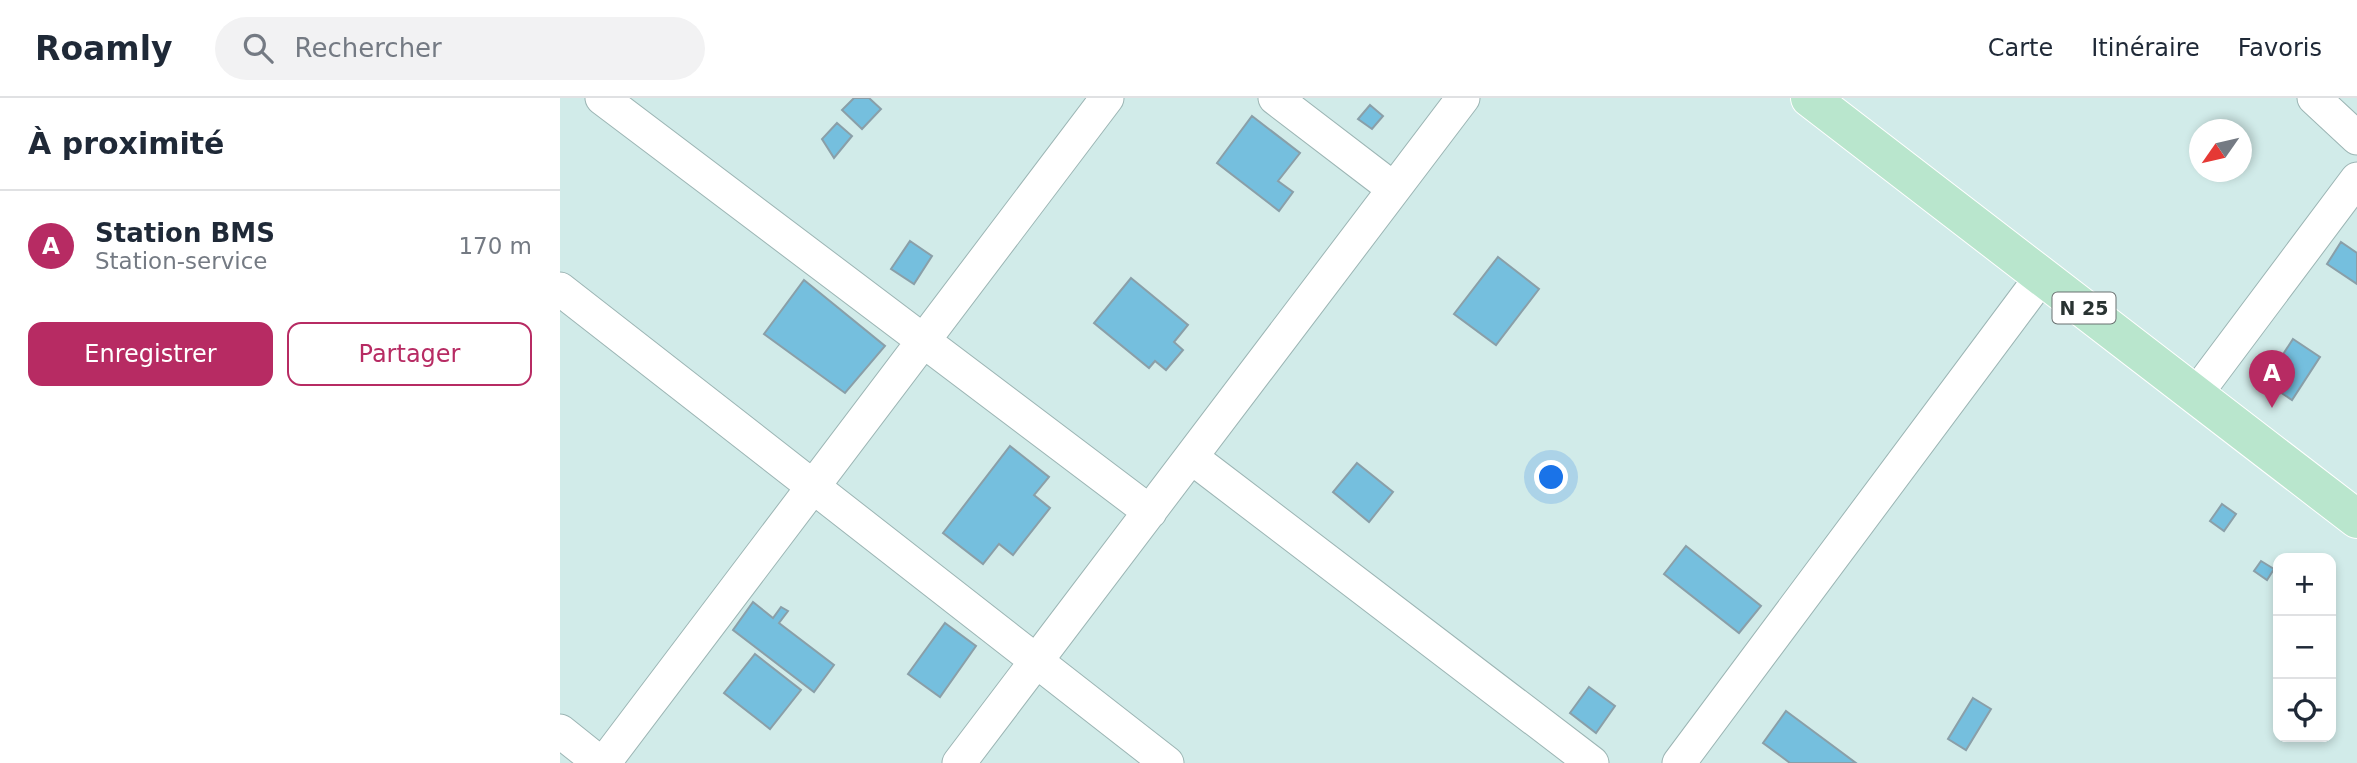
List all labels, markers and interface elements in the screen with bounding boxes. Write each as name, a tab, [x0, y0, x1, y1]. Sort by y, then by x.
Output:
search box	[215, 17, 705, 80]
text: Roamly	[35, 29, 173, 68]
icon: search	[239, 29, 277, 67]
text: Rechercher	[295, 33, 442, 63]
text: Carte	[1988, 34, 2053, 62]
text: Itinéraire	[2091, 34, 2200, 62]
text: Favoris	[2238, 34, 2322, 62]
north arrow	[2189, 119, 2252, 182]
text: À proximité	[28, 126, 224, 161]
text: Station BMS	[95, 218, 275, 248]
text: A	[42, 233, 60, 259]
text: 170 m	[458, 233, 532, 259]
text: Station-service	[95, 248, 267, 274]
road number: N 25	[2052, 292, 2116, 324]
button: Enregistrer	[28, 322, 273, 386]
button: Partager	[287, 322, 532, 386]
pin: A	[2249, 350, 2295, 408]
your location	[1534, 460, 1568, 494]
map controls	[2273, 553, 2336, 742]
button: +	[2273, 553, 2336, 616]
button: −	[2273, 616, 2336, 679]
button: locate	[2273, 679, 2336, 742]

